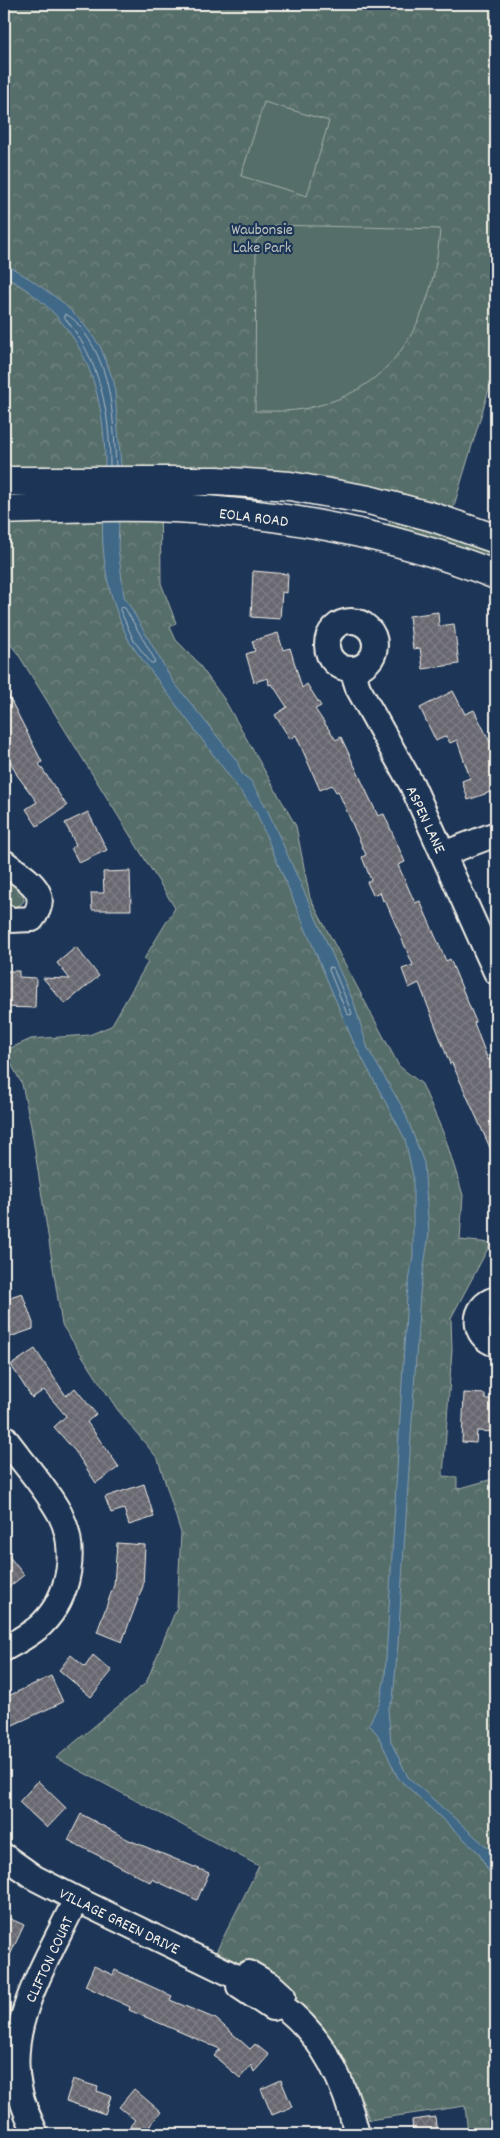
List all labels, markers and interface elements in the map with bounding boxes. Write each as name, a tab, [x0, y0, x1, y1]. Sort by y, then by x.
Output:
park label: Waubonsie Lake Park	[231, 219, 293, 260]
street label: EOLA ROAD	[218, 503, 290, 534]
street label: ASPEN LANE	[399, 782, 451, 858]
street label: VILLAGE GREEN DRIVE	[55, 1883, 184, 1962]
street label: CLIFTON COURT	[20, 1913, 81, 2007]

